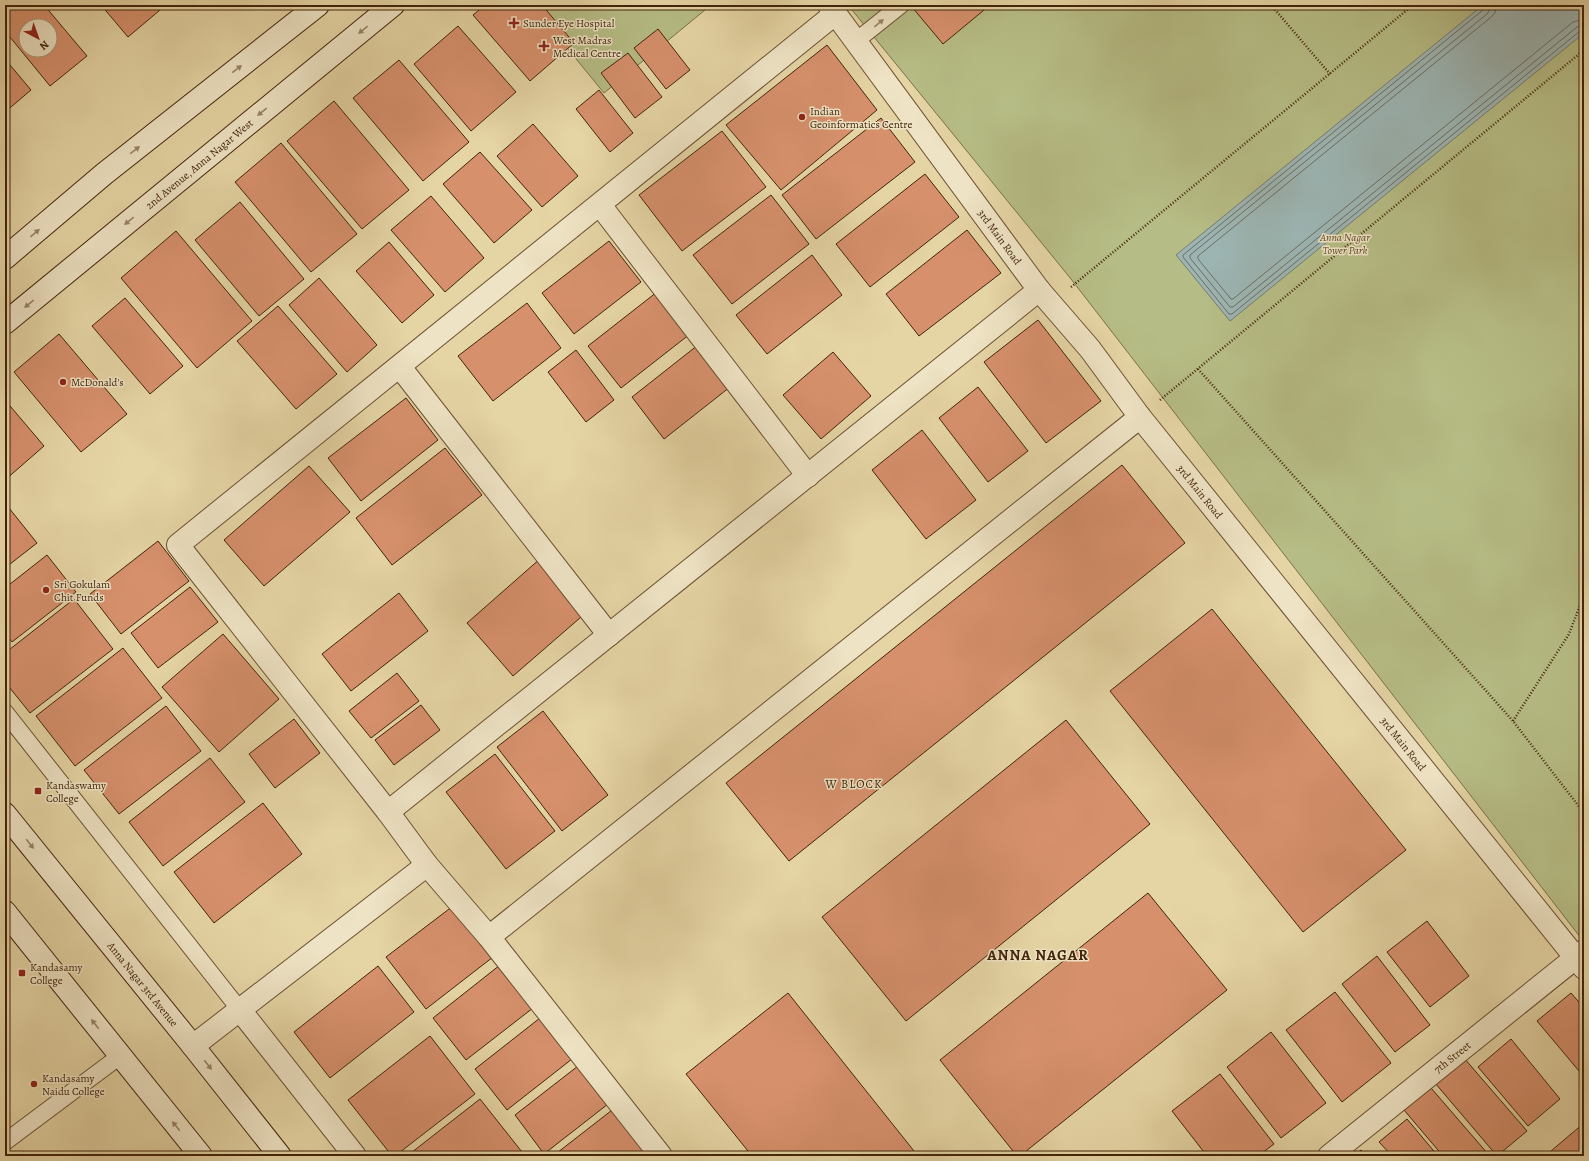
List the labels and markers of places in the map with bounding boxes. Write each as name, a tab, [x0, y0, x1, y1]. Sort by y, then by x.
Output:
place label: Sunder Eye Hospital	[523, 16, 615, 31]
marker: Sunder Eye Hospital	[508, 17, 520, 29]
place label: West Madras Medical Centre	[552, 33, 621, 61]
marker: West Madras Medical Centre	[538, 40, 550, 52]
place label: Indian Geoinformatics Centre	[810, 104, 912, 132]
marker: Indian Geoinformatics Centre	[797, 112, 807, 122]
place label: McDonald's	[71, 375, 124, 390]
marker: McDonald's	[58, 377, 68, 387]
place label: Sri Gokulam Chit Funds	[54, 577, 110, 605]
marker: Sri Gokulam Chit Funds	[41, 585, 51, 595]
place label: Kandaswamy College	[46, 778, 106, 806]
marker: Kandaswamy College	[33, 786, 43, 796]
place label: Kandasamy College	[30, 960, 82, 988]
marker: Kandasamy College	[17, 968, 27, 978]
place label: Kandasamy Naidu College	[42, 1071, 105, 1099]
marker: Kandasamy Naidu College	[29, 1079, 39, 1089]

